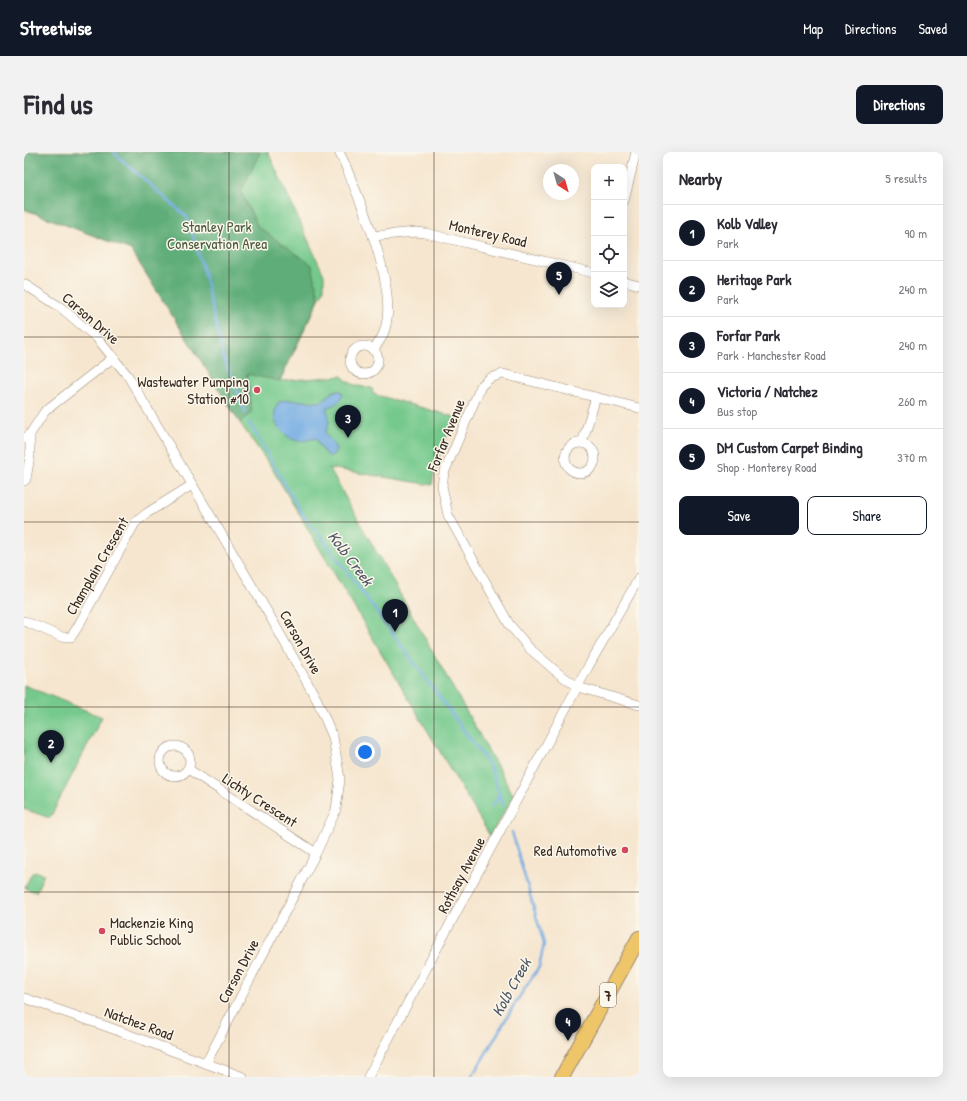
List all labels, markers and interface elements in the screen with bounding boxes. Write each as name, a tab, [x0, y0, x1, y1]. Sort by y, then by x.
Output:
text: Streetwise	[20, 15, 92, 41]
text: Map	[803, 19, 823, 38]
text: Directions	[845, 19, 896, 38]
text: Saved	[918, 19, 947, 38]
text: Find us	[24, 85, 93, 123]
button: Directions	[856, 85, 943, 124]
north arrow	[543, 164, 579, 200]
map controls	[591, 164, 627, 308]
button: +	[591, 164, 627, 200]
text: Nearby	[679, 167, 722, 190]
text: 5 results	[885, 169, 927, 187]
button: −	[591, 200, 627, 236]
text: Kolb Valley	[717, 213, 778, 234]
street label: Monterey Road	[447, 214, 529, 252]
park label: Stanley Park Conservation Area	[167, 216, 267, 254]
text: 1	[690, 224, 694, 242]
text: 90 m	[905, 224, 927, 242]
text: Park	[717, 234, 739, 252]
button: locate	[591, 236, 627, 272]
pin: 5	[546, 262, 572, 295]
text: Heritage Park	[717, 269, 791, 290]
button: layers	[591, 272, 627, 308]
text: 2	[689, 280, 695, 298]
text: 240 m	[898, 280, 927, 298]
street label: Carson Drive	[58, 287, 124, 349]
text: Park	[717, 290, 739, 308]
text: Forfar Park	[717, 325, 780, 346]
text: 3	[689, 336, 695, 354]
text: 240 m	[898, 336, 927, 354]
text: Park · Manchester Road	[717, 346, 826, 364]
place label: Wastewater Pumping Station #10	[137, 371, 249, 409]
text: Victoria / Natchez	[717, 381, 818, 402]
marker: Wastewater Pumping Station #10	[252, 385, 262, 395]
text: 4	[690, 392, 694, 410]
text: 260 m	[898, 392, 927, 410]
street label: Forfar Avenue	[422, 396, 470, 475]
text: Bus stop	[717, 402, 757, 420]
pin: 3	[335, 405, 361, 438]
text: DM Custom Carpet Binding	[717, 437, 863, 458]
text: 5	[689, 448, 695, 466]
text: 370 m	[897, 448, 927, 466]
text: Shop · Monterey Road	[717, 458, 816, 476]
button: Save	[679, 496, 799, 535]
button: Share	[807, 496, 927, 535]
street label: Champlain Crescent	[60, 512, 134, 619]
water label: Kolb Creek	[323, 526, 380, 591]
pin: 1	[382, 599, 408, 632]
street label: Carson Drive	[275, 606, 327, 678]
pin: 2	[38, 730, 64, 763]
your location	[355, 742, 375, 762]
street label: Lichty Crescent	[218, 768, 302, 833]
street label: Rothsay Avenue	[432, 833, 490, 917]
place label: Red Automotive	[534, 840, 617, 861]
marker: Red Automotive	[620, 845, 630, 855]
place label: Mackenzie King Public School	[110, 912, 194, 950]
marker: Mackenzie King Public School	[97, 926, 107, 936]
street label: Carson Drive	[212, 935, 264, 1007]
water label: Kolb Creek	[486, 953, 537, 1020]
road number: 7	[600, 983, 616, 1007]
street label: Natchez Road	[102, 1001, 176, 1045]
pin: 4	[555, 1008, 581, 1041]

